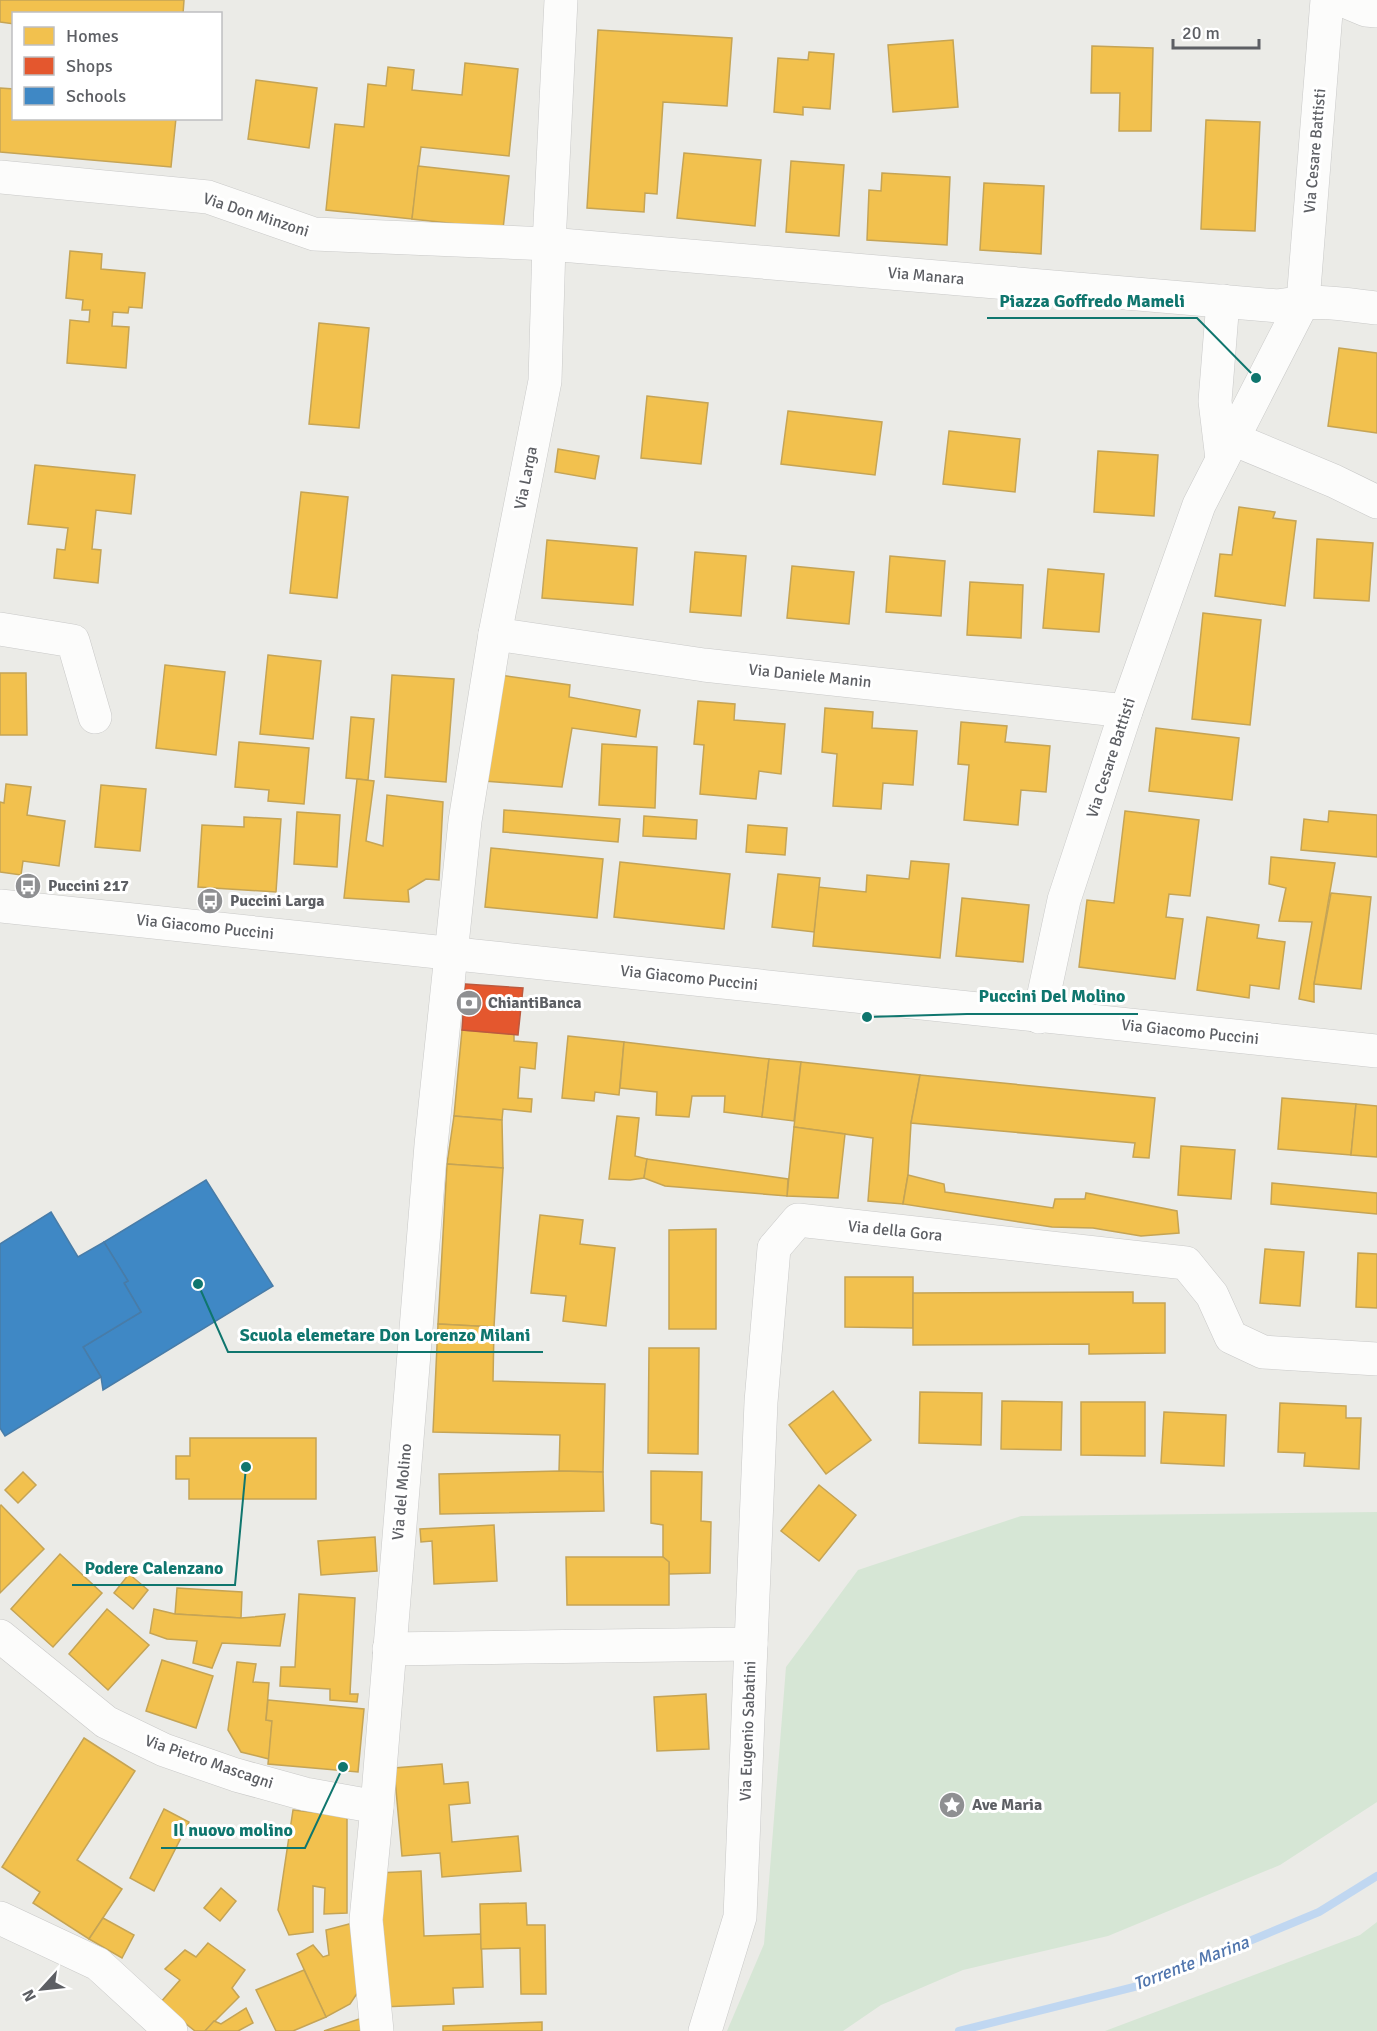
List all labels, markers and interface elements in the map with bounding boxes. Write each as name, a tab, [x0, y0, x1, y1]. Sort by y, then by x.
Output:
legend	[12, 12, 222, 120]
scale bar	[1173, 12, 1258, 50]
text: 20 m	[1182, 22, 1220, 44]
text: Homes	[66, 25, 119, 47]
text: Shops	[66, 55, 113, 77]
text: Schools	[66, 85, 126, 107]
street label: Via Cesare Battisti	[1300, 88, 1330, 214]
street label: Via Don Minzoni	[200, 188, 312, 242]
street label: Via Manara	[887, 263, 965, 289]
callout: Piazza Goffredo Mameli	[987, 282, 1197, 318]
text: Piazza Goffredo Mameli	[999, 290, 1185, 312]
street label: Via Larga	[510, 445, 542, 511]
street label: Via Daniele Manin	[748, 660, 872, 692]
street label: Via Cesare Battisti	[1082, 695, 1140, 821]
bus stop icon: Puccini 217	[13, 871, 43, 901]
place label: Puccini 217	[48, 876, 129, 896]
bus stop icon: Puccini Larga	[195, 886, 225, 916]
place label: Puccini Larga	[230, 891, 325, 911]
street label: Via Giacomo Puccini	[135, 910, 275, 944]
street label: Via Giacomo Puccini	[619, 961, 759, 995]
callout: Puccini Del Molino	[967, 978, 1138, 1014]
text: Puccini Del Molino	[979, 985, 1125, 1007]
bank icon: ChiantiBanca	[454, 988, 484, 1018]
place label: ChiantiBanca	[488, 993, 582, 1013]
street label: Via Giacomo Puccini	[1120, 1015, 1260, 1049]
street label: Via della Gora	[847, 1216, 943, 1246]
callout: Scuola elemetare Don Lorenzo Milani	[228, 1316, 543, 1352]
text: Scuola elemetare Don Lorenzo Milani	[240, 1324, 530, 1346]
street label: Via del Molino	[388, 1443, 416, 1541]
callout: Podere Calenzano	[72, 1549, 235, 1585]
text: Podere Calenzano	[85, 1557, 224, 1579]
street label: Via Eugenio Sabatini	[736, 1660, 760, 1802]
street label: Via Pietro Mascagni	[142, 1731, 276, 1793]
place icon: Ave Maria	[937, 1790, 967, 1820]
place label: Ave Maria	[972, 1795, 1042, 1815]
callout: Il nuovo molino	[161, 1812, 305, 1848]
text: Il nuovo molino	[173, 1819, 293, 1841]
water label: Torrente Marina	[1130, 1931, 1253, 1995]
north arrow	[12, 1959, 72, 2019]
text: N	[18, 1986, 41, 2005]

